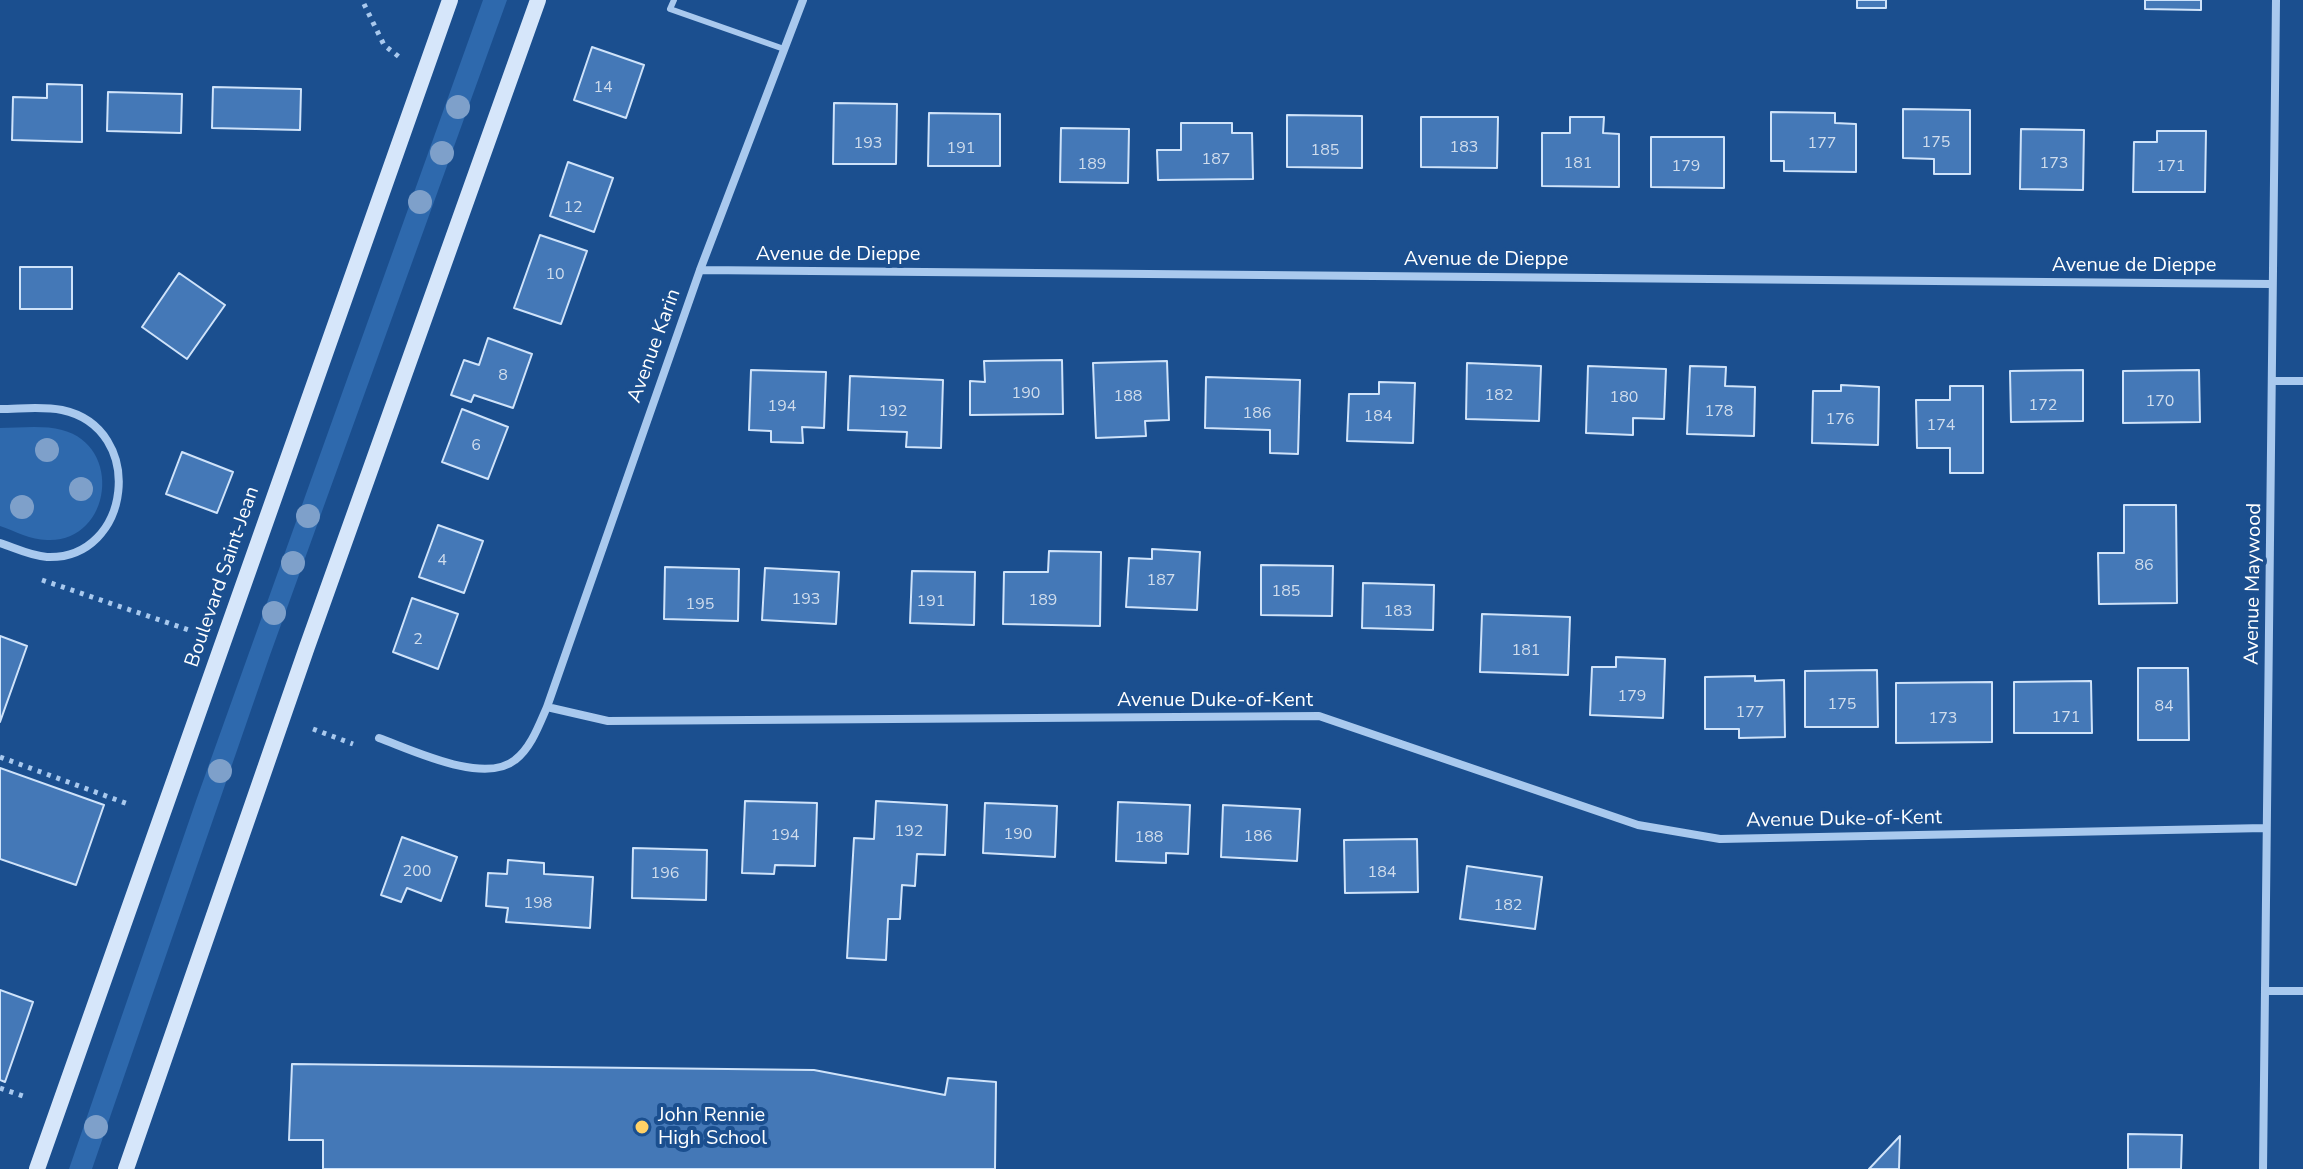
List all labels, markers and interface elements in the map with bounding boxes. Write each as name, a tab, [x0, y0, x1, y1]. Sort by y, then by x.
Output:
house number: 14	[593, 78, 613, 98]
house number: 175	[1922, 133, 1950, 153]
house number: 193	[854, 134, 882, 154]
house number: 177	[1808, 134, 1836, 154]
house number: 183	[1450, 138, 1478, 158]
house number: 191	[947, 139, 975, 159]
house number: 185	[1311, 141, 1339, 161]
house number: 187	[1202, 150, 1230, 170]
house number: 181	[1564, 154, 1592, 174]
house number: 173	[2040, 154, 2068, 174]
house number: 189	[1078, 155, 1106, 175]
house number: 179	[1672, 157, 1700, 177]
house number: 171	[2157, 157, 2185, 177]
house number: 12	[563, 198, 583, 218]
street label: Avenue de Dieppe	[756, 243, 920, 267]
street label: Avenue de Dieppe	[1404, 248, 1568, 272]
street label: Avenue de Dieppe	[2052, 254, 2216, 278]
house number: 10	[545, 265, 565, 285]
street label: Avenue Karin	[623, 286, 687, 406]
house number: 8	[498, 366, 508, 386]
house number: 190	[1012, 384, 1040, 404]
house number: 182	[1485, 386, 1513, 406]
house number: 188	[1114, 387, 1142, 407]
house number: 180	[1610, 388, 1638, 408]
house number: 170	[2146, 392, 2174, 412]
house number: 172	[2029, 396, 2057, 416]
house number: 194	[768, 397, 796, 417]
house number: 192	[879, 402, 907, 422]
house number: 178	[1705, 402, 1733, 422]
house number: 186	[1243, 404, 1271, 424]
house number: 184	[1364, 407, 1392, 427]
house number: 176	[1826, 410, 1854, 430]
house number: 174	[1927, 416, 1955, 436]
house number: 6	[471, 436, 481, 456]
street label: Boulevard Saint-Jean	[181, 484, 265, 670]
street label: Avenue Maywood	[2241, 503, 2267, 665]
house number: 4	[437, 551, 447, 571]
house number: 86	[2134, 556, 2154, 576]
house number: 187	[1147, 571, 1175, 591]
house number: 185	[1272, 582, 1300, 602]
house number: 193	[792, 590, 820, 610]
house number: 189	[1029, 591, 1057, 611]
house number: 191	[917, 592, 945, 612]
house number: 195	[686, 595, 714, 615]
house number: 183	[1384, 602, 1412, 622]
house number: 2	[413, 630, 423, 650]
house number: 181	[1512, 641, 1540, 661]
house number: 179	[1618, 687, 1646, 707]
street label: Avenue Duke-of-Kent	[1117, 689, 1313, 713]
house number: 175	[1828, 695, 1856, 715]
house number: 84	[2154, 697, 2174, 717]
house number: 177	[1736, 703, 1764, 723]
house number: 171	[2052, 708, 2080, 728]
house number: 173	[1929, 709, 1957, 729]
street label: Avenue Duke-of-Kent	[1746, 806, 1942, 834]
house number: 192	[895, 822, 923, 842]
house number: 190	[1004, 825, 1032, 845]
house number: 194	[771, 826, 799, 846]
house number: 186	[1244, 827, 1272, 847]
house number: 188	[1135, 828, 1163, 848]
house number: 200	[403, 862, 431, 882]
house number: 184	[1368, 863, 1396, 883]
house number: 196	[651, 864, 679, 884]
house number: 198	[524, 894, 552, 914]
house number: 182	[1494, 896, 1522, 916]
place label: John Rennie High School	[658, 1104, 767, 1151]
marker: John Rennie High School	[633, 1118, 651, 1136]

